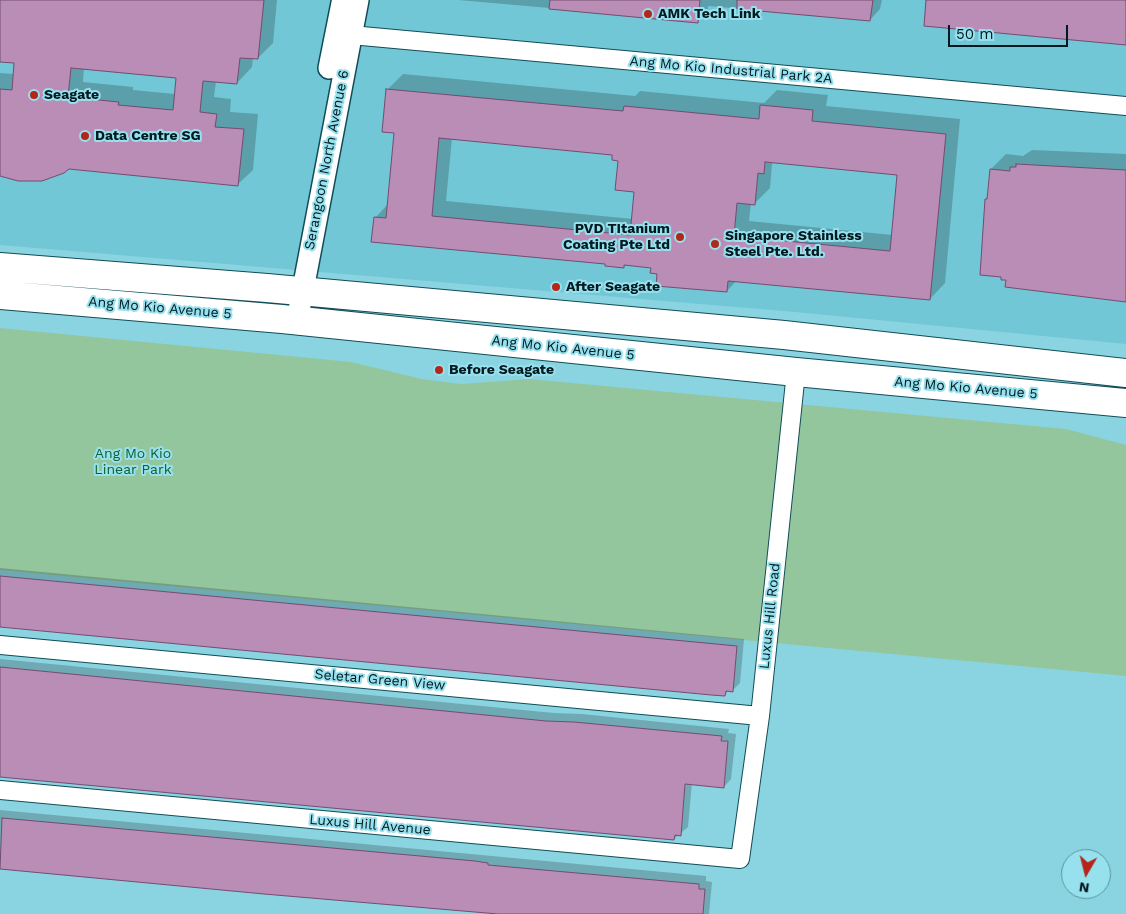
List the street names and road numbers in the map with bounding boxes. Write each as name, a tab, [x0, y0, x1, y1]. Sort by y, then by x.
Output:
street label: Ang Mo Kio Industrial Park 2A	[629, 53, 833, 87]
street label: Serangoon North Avenue 6	[301, 69, 353, 251]
street label: Ang Mo Kio Avenue 5	[88, 293, 232, 323]
street label: Ang Mo Kio Avenue 5	[491, 332, 635, 364]
street label: Ang Mo Kio Avenue 5	[894, 373, 1038, 403]
street label: Luxus Hill Road	[756, 562, 784, 670]
street label: Seletar Green View	[314, 666, 446, 694]
street label: Luxus Hill Avenue	[309, 811, 431, 839]

